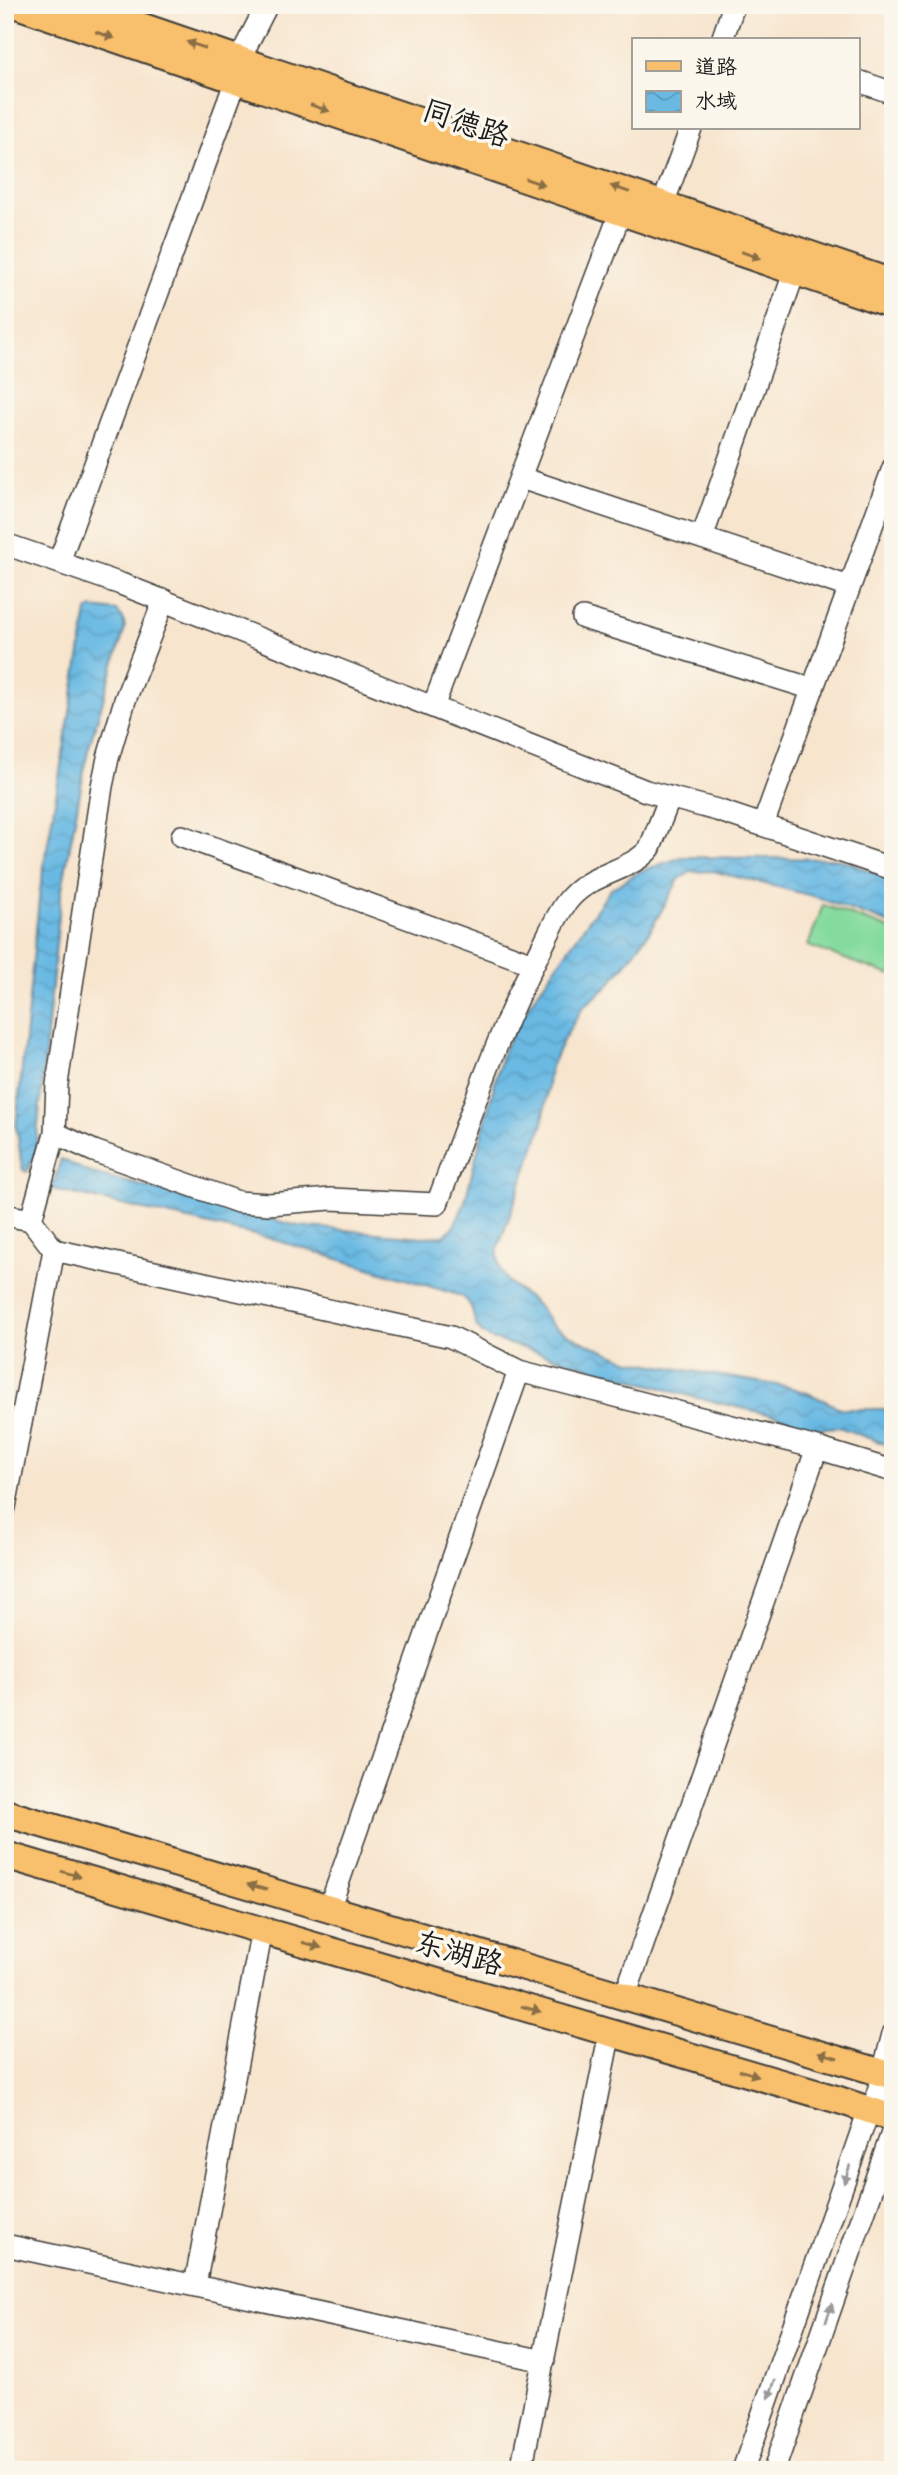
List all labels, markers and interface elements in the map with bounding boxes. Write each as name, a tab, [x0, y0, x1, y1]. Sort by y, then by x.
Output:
one-way arrow	[94, 30, 115, 41]
legend	[632, 38, 860, 130]
one-way arrow	[185, 39, 206, 50]
text: 道路	[695, 54, 737, 80]
text: 水域	[695, 88, 737, 114]
street label: 同德路	[417, 90, 515, 156]
one-way arrow	[310, 103, 331, 114]
one-way arrow	[525, 177, 546, 188]
one-way arrow	[609, 184, 630, 194]
one-way arrow	[740, 250, 761, 261]
one-way arrow	[60, 1870, 81, 1880]
one-way arrow	[246, 1882, 267, 1892]
street label: 东湖路	[411, 1922, 507, 1984]
one-way arrow	[302, 1941, 323, 1951]
one-way arrow	[521, 2005, 542, 2015]
one-way arrow	[817, 2049, 839, 2060]
one-way arrow	[739, 2069, 760, 2079]
one-way arrow	[841, 2164, 852, 2185]
one-way arrow	[824, 2302, 835, 2323]
one-way arrow	[766, 2379, 777, 2400]

